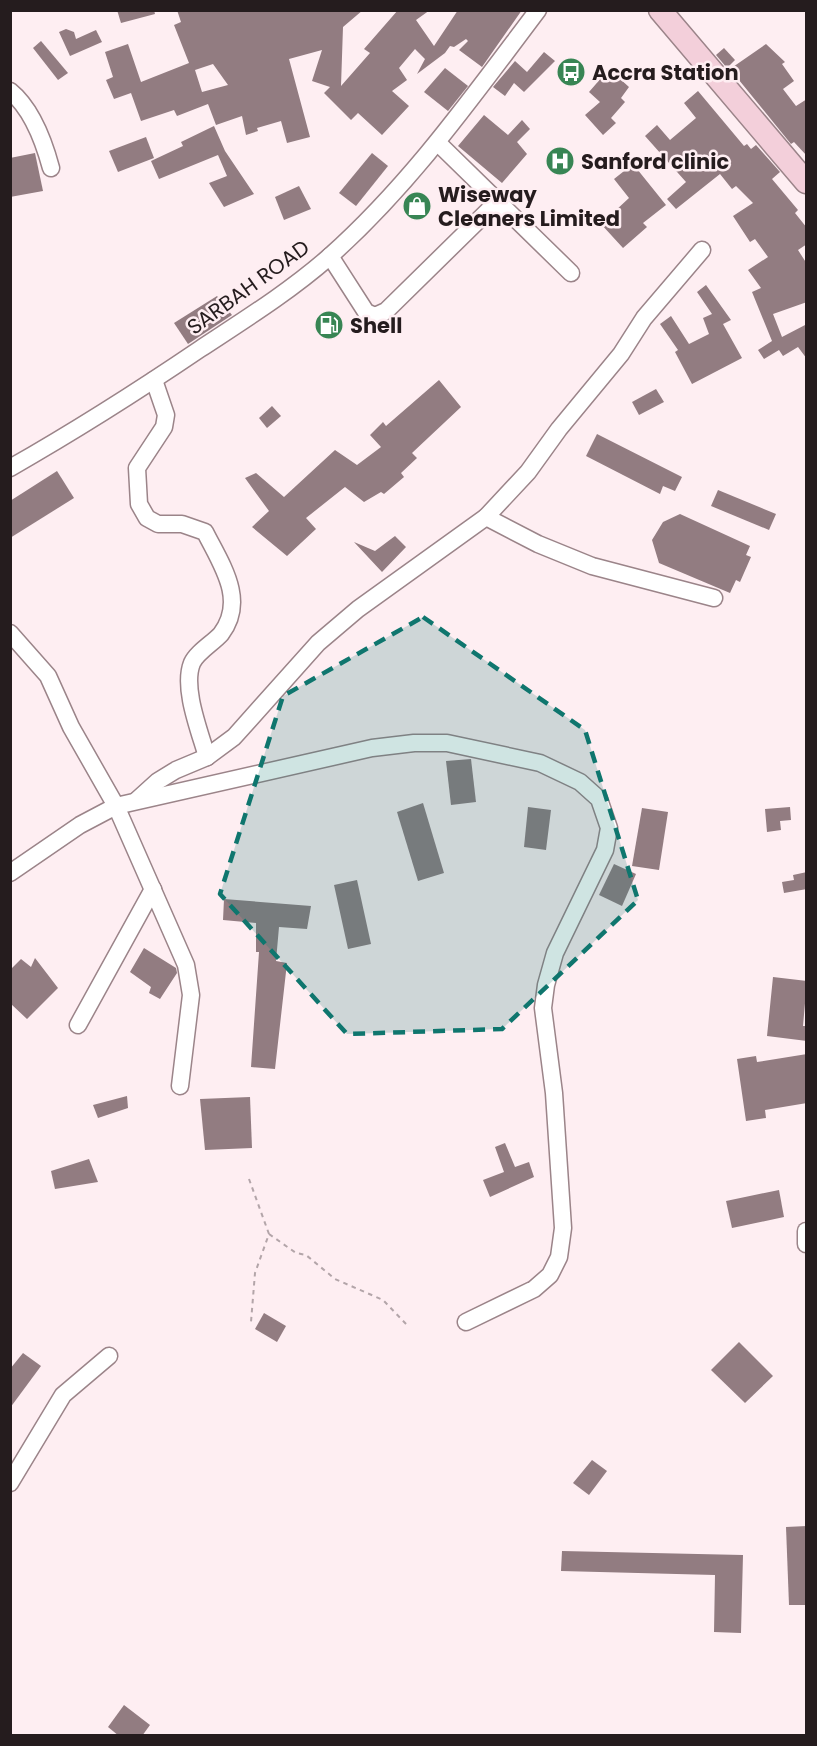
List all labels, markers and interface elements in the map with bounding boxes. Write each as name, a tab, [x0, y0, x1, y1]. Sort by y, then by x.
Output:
bus stop icon: Accra Station	[555, 56, 587, 88]
place label: Accra Station	[592, 58, 739, 87]
hospital icon: Sanford clinic	[544, 145, 576, 177]
place label: Sanford clinic	[581, 147, 729, 176]
place label: Wiseway Cleaners Limited	[438, 180, 620, 233]
shop icon: Wiseway Cleaners Limited	[401, 190, 433, 222]
street label: SARBAH ROAD	[181, 233, 315, 341]
fuel station icon: Shell	[313, 309, 345, 341]
place label: Shell	[350, 311, 402, 340]

